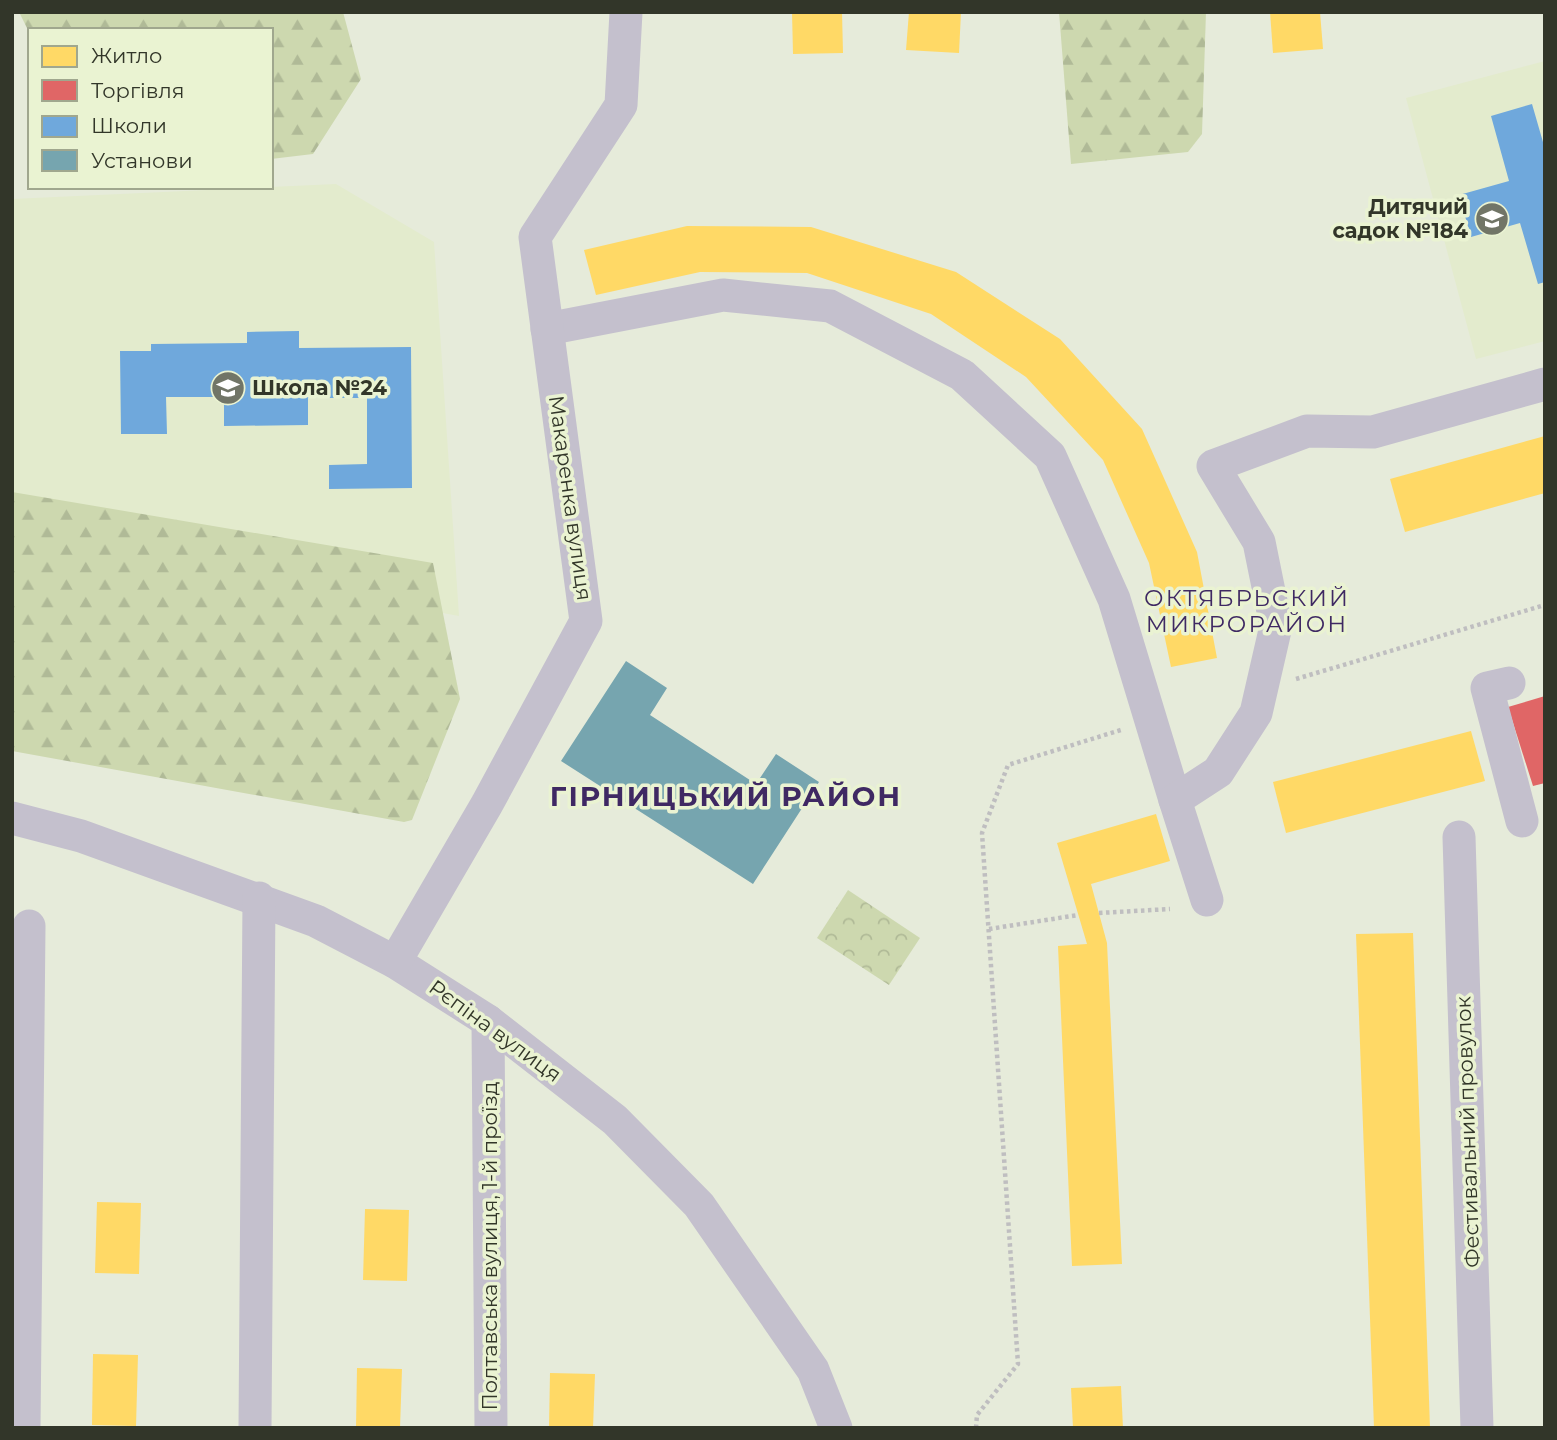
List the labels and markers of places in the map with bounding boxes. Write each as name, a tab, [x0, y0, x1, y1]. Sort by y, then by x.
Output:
place label: Дитячий садок №184	[1332, 194, 1469, 243]
school or university icon: Дитячий садок №184	[1473, 200, 1511, 238]
school or university icon: Школа №24	[209, 369, 247, 407]
place label: Школа №24	[252, 375, 388, 400]

